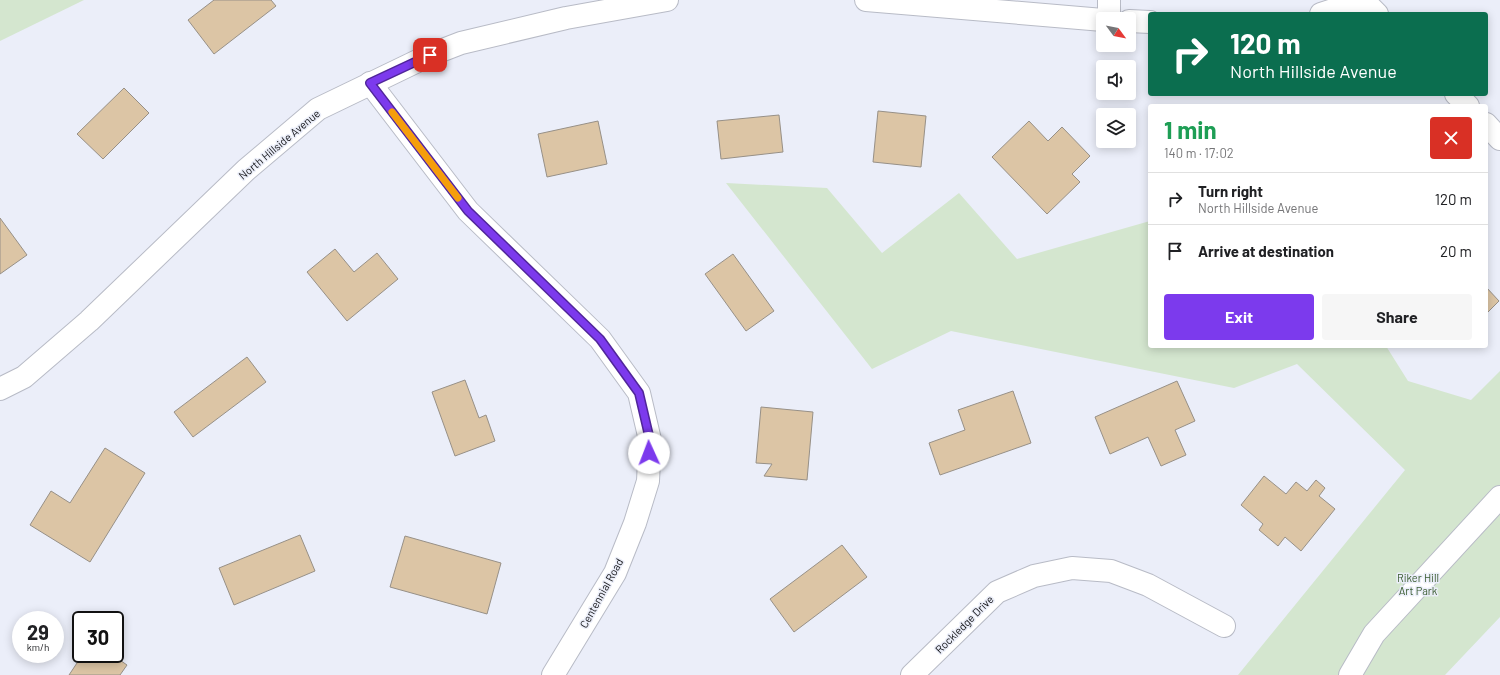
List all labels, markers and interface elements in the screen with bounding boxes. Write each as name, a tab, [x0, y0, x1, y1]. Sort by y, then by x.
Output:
north arrow	[1096, 12, 1136, 52]
map controls	[1096, 12, 1136, 148]
text: 120 m	[1230, 26, 1301, 60]
icon: right	[1164, 28, 1216, 80]
pin	[413, 38, 447, 72]
icon: arrive	[419, 44, 441, 66]
button: sound	[1096, 60, 1136, 100]
text: North Hillside Avenue	[1230, 60, 1397, 82]
street label: North Hillside Avenue	[236, 106, 322, 182]
button: layers	[1096, 108, 1136, 148]
text: 1 min	[1164, 115, 1217, 144]
button: close	[1430, 117, 1472, 159]
text: 140 m · 17:02	[1164, 145, 1234, 161]
text: Turn right	[1198, 182, 1263, 200]
icon: right	[1164, 188, 1186, 210]
text: 120 m	[1435, 190, 1472, 208]
text: North Hillside Avenue	[1198, 200, 1318, 216]
icon: arrive	[1164, 240, 1186, 262]
text: Arrive at destination	[1198, 242, 1334, 260]
text: 20 m	[1440, 242, 1472, 260]
button: Exit	[1164, 294, 1314, 340]
button: Share	[1322, 294, 1472, 340]
position arrow	[628, 432, 670, 474]
street label: Centennial Road	[577, 556, 625, 630]
park label: Riker Hill Art Park	[1397, 571, 1439, 597]
street label: Rockledge Drive	[932, 592, 996, 656]
speed limit sign: 30	[72, 611, 124, 663]
text: 29	[27, 620, 49, 644]
text: km/h	[27, 641, 49, 653]

